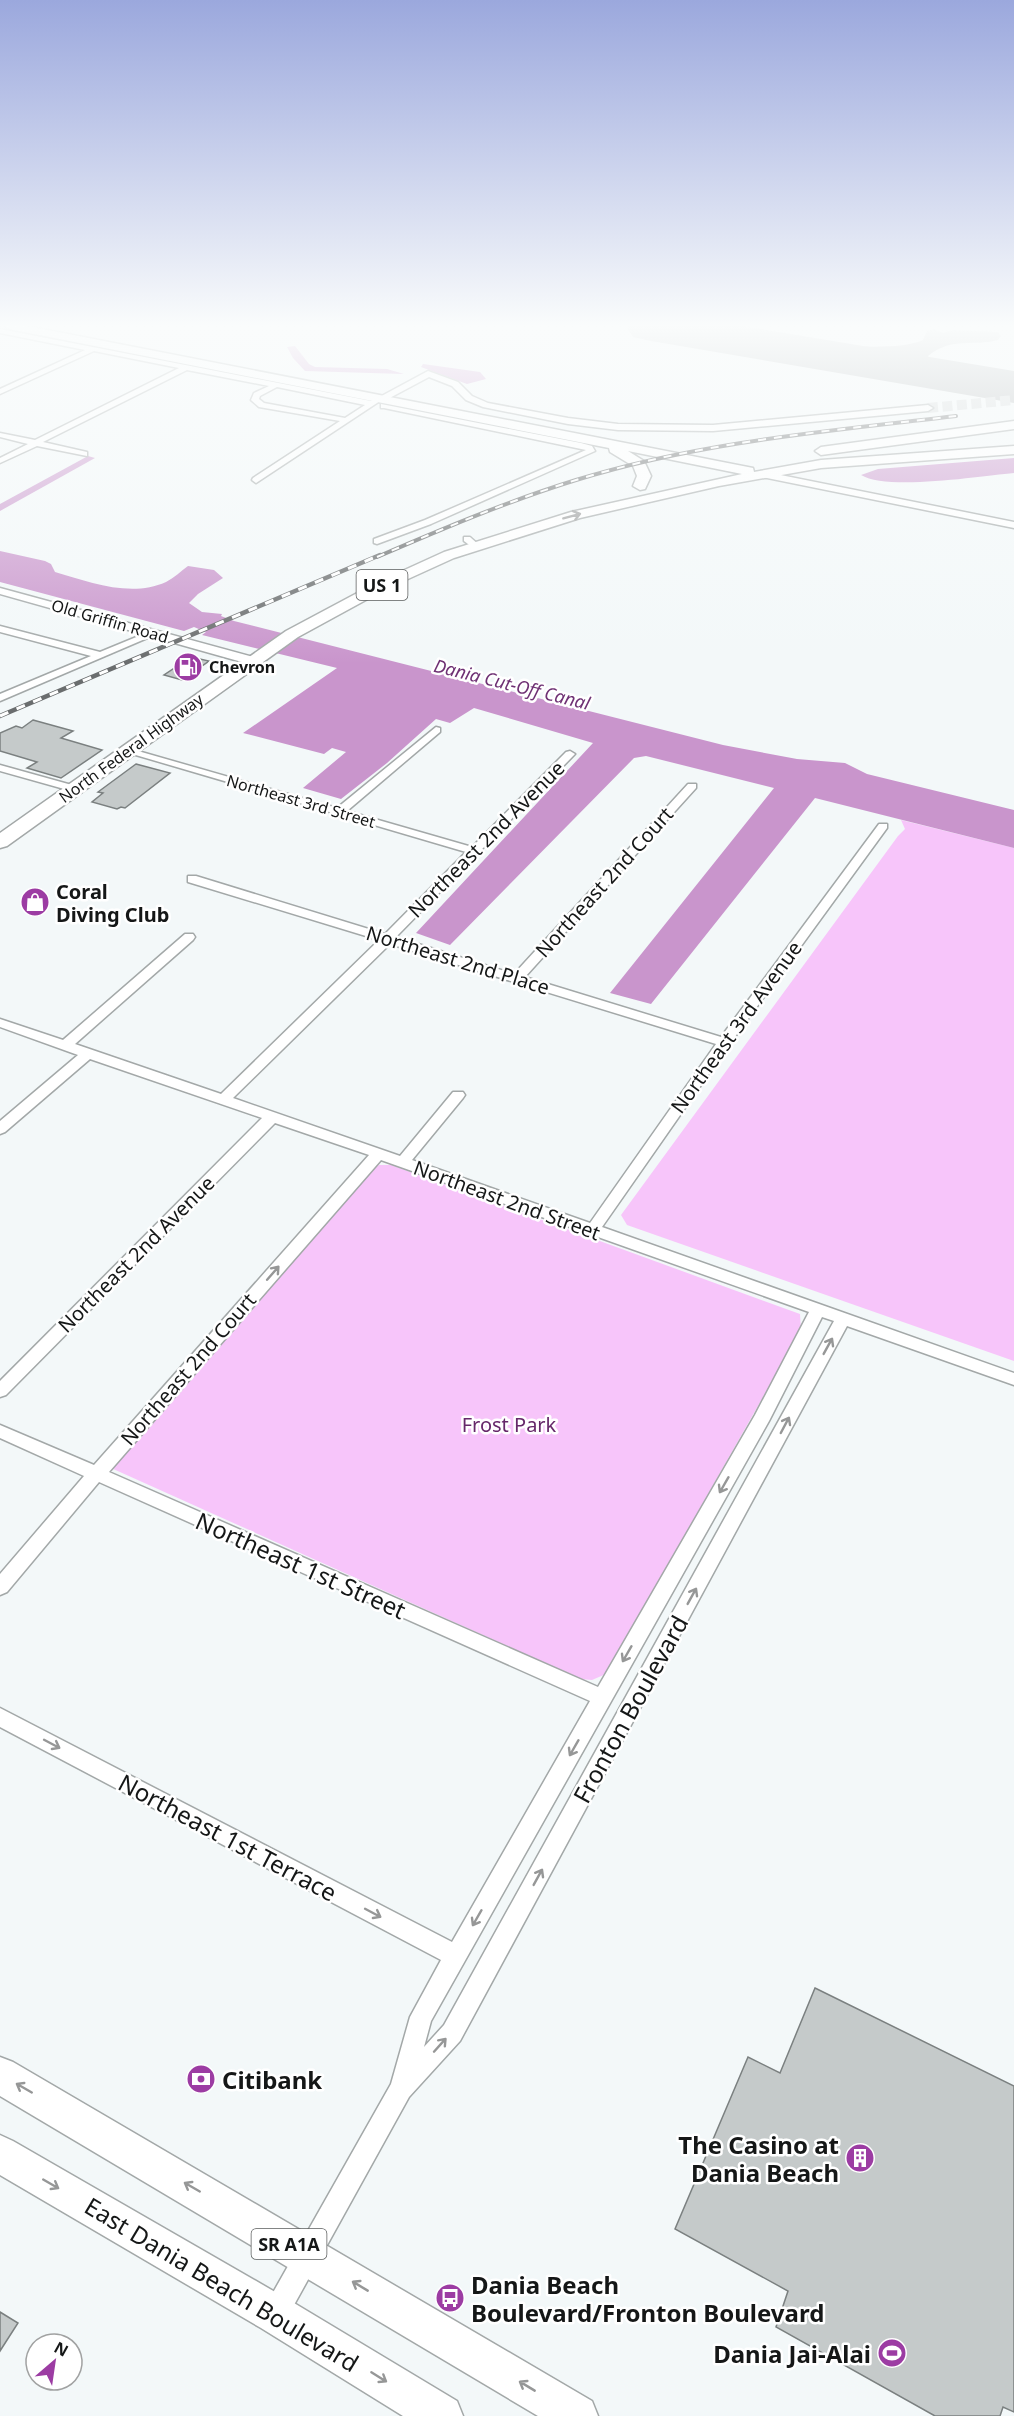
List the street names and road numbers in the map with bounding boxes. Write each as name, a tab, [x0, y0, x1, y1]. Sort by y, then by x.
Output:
road number: US 1	[356, 570, 407, 600]
street label: Old Griffin Road	[49, 594, 171, 648]
street label: North Federal Highway	[54, 688, 208, 808]
street label: Northeast 2nd Avenue	[402, 755, 570, 923]
street label: Northeast 3rd Street	[224, 769, 378, 833]
street label: Northeast 2nd Court	[529, 801, 679, 963]
street label: Northeast 2nd Place	[363, 919, 553, 1001]
street label: Northeast 3rd Avenue	[664, 935, 808, 1119]
street label: Northeast 2nd Street	[410, 1154, 604, 1246]
street label: Northeast 2nd Avenue	[52, 1170, 220, 1338]
street label: Northeast 2nd Court	[114, 1287, 262, 1451]
street label: Northeast 1st Street	[191, 1504, 412, 1626]
street label: Fronton Boulevard	[565, 1609, 695, 1809]
street label: Northeast 1st Terrace	[113, 1765, 343, 1909]
street label: East Dania Beach Boulevard	[79, 2189, 365, 2379]
road number: SR A1A	[252, 2229, 326, 2259]

